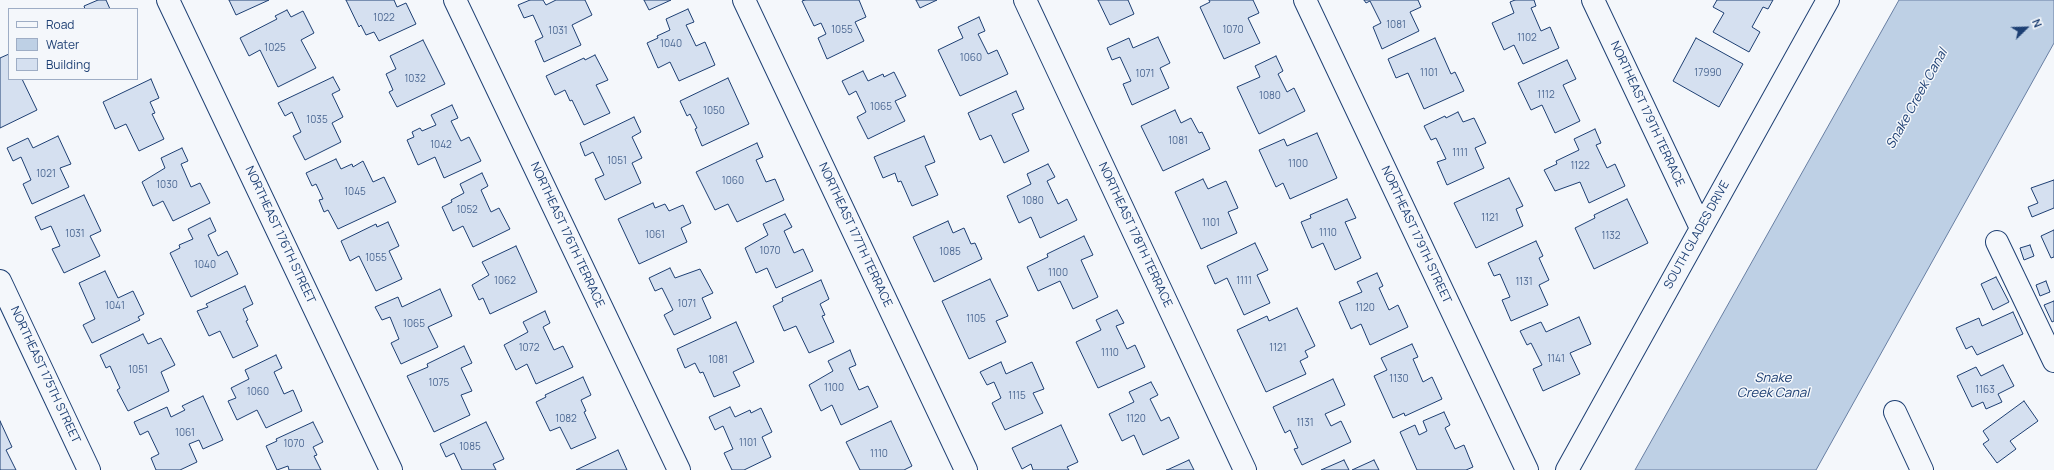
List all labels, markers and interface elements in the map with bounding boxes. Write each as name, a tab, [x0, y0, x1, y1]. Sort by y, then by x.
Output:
legend	[8, 8, 138, 80]
north arrow	[2006, 8, 2046, 48]
house number: 1022	[373, 12, 395, 24]
text: Road	[46, 16, 74, 33]
text: N	[2029, 17, 2046, 30]
house number: 1081	[1386, 19, 1406, 31]
house number: 1055	[831, 24, 853, 36]
house number: 1070	[1222, 24, 1244, 36]
house number: 1031	[548, 25, 568, 37]
house number: 1102	[1517, 32, 1537, 44]
text: Water	[46, 36, 79, 53]
house number: 1040	[660, 38, 682, 50]
street label: NORTHEAST 179TH TERRACE	[1607, 39, 1687, 189]
house number: 1025	[264, 42, 286, 54]
water label: Snake Creek Canal	[1883, 46, 1951, 152]
house number: 1060	[960, 52, 982, 64]
text: Building	[46, 56, 90, 73]
house number: 1101	[1420, 67, 1438, 79]
house number: 17990	[1694, 67, 1722, 79]
house number: 1071	[1136, 68, 1154, 80]
house number: 1032	[404, 73, 426, 85]
house number: 1112	[1537, 89, 1555, 101]
house number: 1080	[1259, 90, 1281, 102]
house number: 1065	[870, 101, 892, 113]
house number: 1050	[703, 105, 725, 117]
house number: 1035	[306, 114, 328, 126]
house number: 1081	[1168, 135, 1188, 147]
house number: 1042	[430, 139, 452, 151]
house number: 1111	[1452, 147, 1468, 159]
house number: 1051	[607, 155, 627, 167]
house number: 1100	[1288, 158, 1308, 170]
street label: NORTHEAST 176TH TERRACE	[527, 160, 607, 310]
street label: NORTHEAST 177TH TERRACE	[815, 160, 895, 310]
street label: NORTHEAST 178TH TERRACE	[1095, 160, 1175, 310]
house number: 1122	[1570, 160, 1590, 172]
street label: NORTHEAST 176TH STREET	[242, 164, 318, 306]
street label: NORTHEAST 179TH STREET	[1378, 164, 1454, 306]
house number: 1021	[36, 168, 56, 180]
house number: 1060	[722, 175, 744, 187]
street label: SOUTH GLADES DRIVE	[1661, 178, 1733, 292]
house number: 1030	[156, 179, 178, 191]
house number: 1045	[344, 186, 366, 198]
house number: 1080	[1022, 195, 1044, 207]
house number: 1052	[456, 204, 478, 216]
house number: 1121	[1481, 212, 1499, 224]
house number: 1101	[1202, 217, 1220, 229]
house number: 1110	[1319, 227, 1337, 239]
house number: 1031	[65, 228, 85, 240]
house number: 1061	[645, 229, 665, 241]
house number: 1132	[1601, 230, 1621, 242]
house number: 1070	[759, 245, 781, 257]
house number: 1085	[939, 246, 961, 258]
house number: 1055	[365, 252, 387, 264]
house number: 1040	[194, 259, 216, 271]
house number: 1100	[1048, 267, 1068, 279]
house number: 1062	[494, 275, 516, 287]
house number: 1111	[1236, 275, 1252, 287]
house number: 1131	[1515, 276, 1533, 288]
house number: 1071	[678, 298, 696, 310]
house number: 1041	[105, 300, 125, 312]
house number: 1120	[1355, 302, 1375, 314]
street label: NORTHEAST 175TH STREET	[7, 304, 83, 446]
house number: 1105	[966, 313, 986, 325]
house number: 1065	[403, 318, 425, 330]
house number: 1072	[519, 342, 539, 354]
house number: 1121	[1269, 342, 1287, 354]
house number: 1110	[1101, 347, 1119, 359]
house number: 1141	[1547, 353, 1565, 365]
house number: 1081	[708, 354, 728, 366]
house number: 1051	[128, 364, 148, 376]
water label: Snake Creek Canal	[1737, 370, 1809, 401]
house number: 1130	[1389, 373, 1409, 385]
house number: 1075	[429, 377, 449, 389]
house number: 1100	[824, 382, 844, 394]
house number: 1163	[1975, 384, 1995, 396]
house number: 1060	[247, 386, 269, 398]
house number: 1115	[1008, 390, 1026, 402]
house number: 1082	[555, 413, 577, 425]
house number: 1120	[1126, 413, 1146, 425]
house number: 1131	[1296, 417, 1314, 429]
house number: 1061	[175, 427, 195, 439]
house number: 1101	[739, 437, 757, 449]
house number: 1070	[283, 438, 305, 450]
house number: 1085	[459, 441, 481, 453]
house number: 1110	[870, 448, 888, 460]

